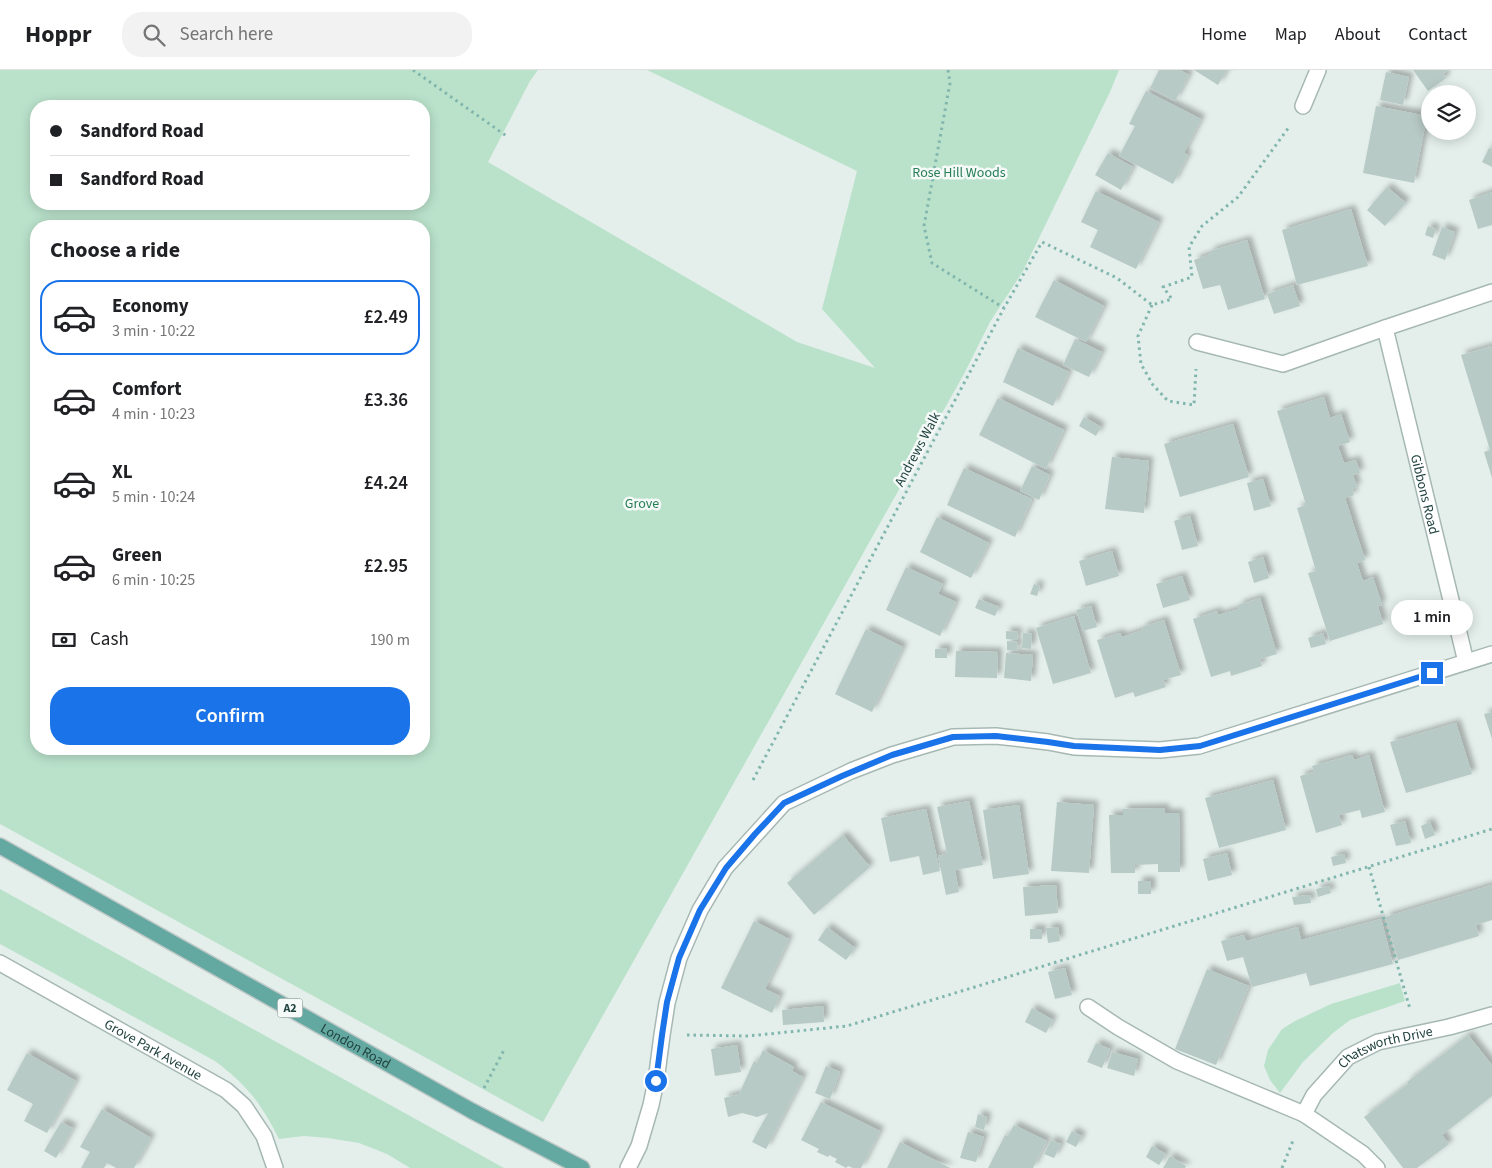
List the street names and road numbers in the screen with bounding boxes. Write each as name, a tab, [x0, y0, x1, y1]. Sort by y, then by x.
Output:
street label: Andrews Walk	[890, 409, 946, 490]
street label: Gibbons Road	[1405, 452, 1444, 536]
road number: A2	[278, 998, 302, 1018]
street label: Grove Park Avenue	[100, 1015, 206, 1086]
street label: London Road	[316, 1019, 394, 1074]
street label: Chatsworth Drive	[1333, 1022, 1435, 1073]

